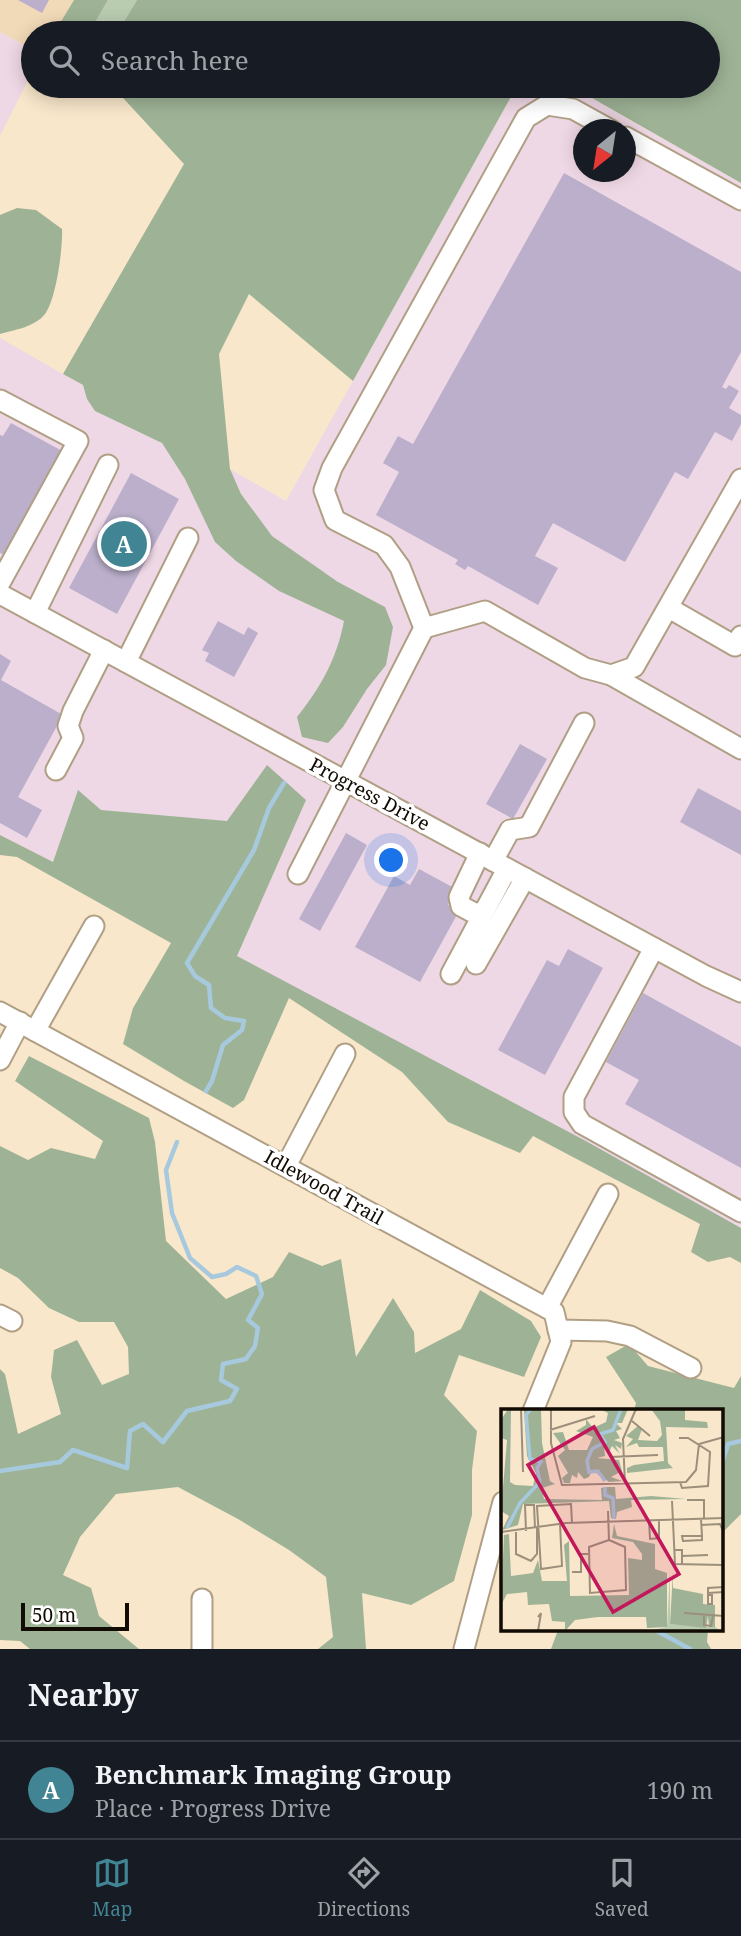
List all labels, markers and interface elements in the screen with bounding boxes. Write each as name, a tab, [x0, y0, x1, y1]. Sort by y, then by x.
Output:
search box	[21, 21, 720, 98]
icon: search	[45, 41, 83, 79]
text: Search here	[101, 42, 249, 78]
north arrow	[573, 119, 636, 182]
pin: A	[101, 518, 147, 570]
street label: Progress Drive	[305, 751, 435, 837]
your location	[374, 843, 408, 877]
street label: Idlewood Trail	[260, 1144, 388, 1231]
inset map	[501, 1409, 724, 1632]
scale bar	[21, 1600, 130, 1632]
text: 50 m	[32, 1602, 76, 1628]
text: Nearby	[28, 1674, 139, 1715]
text: Benchmark Imaging Group	[95, 1756, 452, 1792]
text: A	[42, 1774, 60, 1806]
text: 190 m	[647, 1774, 713, 1806]
text: Place · Progress Drive	[95, 1792, 331, 1824]
tab: Map	[92, 1854, 133, 1922]
tab: Directions	[317, 1854, 410, 1922]
tab: Saved	[595, 1854, 649, 1922]

